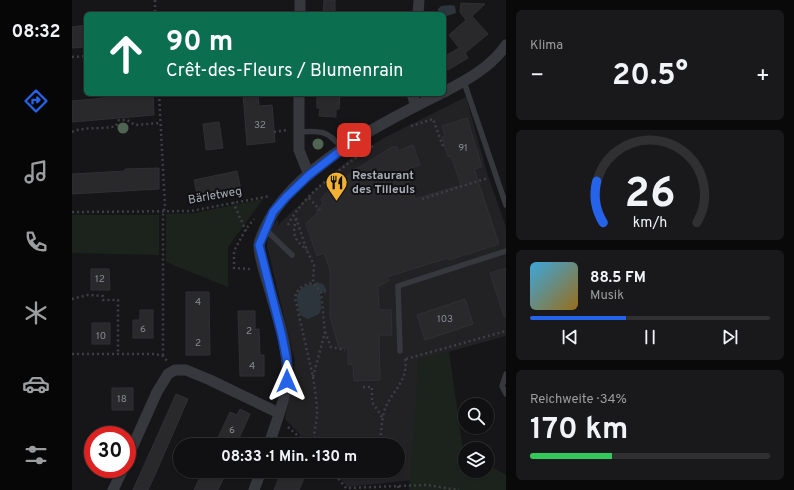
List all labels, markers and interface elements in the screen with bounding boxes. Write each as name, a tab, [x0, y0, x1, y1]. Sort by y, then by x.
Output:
text: 08:32	[12, 21, 60, 44]
text: 90 m	[166, 25, 233, 61]
icon: ahead	[100, 28, 152, 80]
text: Klima	[530, 38, 563, 54]
text: 20.5°	[612, 58, 688, 95]
text: Crêt-des-Fleurs / Blumenrain	[166, 60, 403, 83]
text: −	[530, 63, 544, 90]
text: +	[756, 63, 770, 90]
icon: directions	[22, 87, 50, 115]
house number: 32	[254, 119, 266, 132]
pin	[337, 123, 371, 157]
icon: arrive	[343, 129, 365, 151]
house number: 91	[458, 142, 468, 155]
icon: music	[22, 158, 50, 186]
place label: Restaurant des Tilleuls	[352, 168, 415, 198]
text: 26	[625, 169, 676, 222]
restaurant icon: Restaurant des Tilleuls	[323, 170, 349, 203]
street label: Bärletweg	[187, 183, 243, 209]
text: km/h	[633, 214, 667, 232]
icon: phone	[22, 228, 50, 256]
text: 88.5 FM	[590, 269, 646, 288]
house number: 12	[95, 273, 105, 286]
text: Musik	[590, 288, 624, 304]
house number: 4	[195, 296, 201, 309]
icon: climate	[22, 299, 50, 327]
house number: 103	[437, 313, 453, 326]
house number: 6	[140, 323, 146, 336]
house number: 2	[246, 325, 252, 338]
icon: previous	[559, 326, 581, 348]
icon: pause	[639, 326, 661, 348]
icon: next	[719, 326, 741, 348]
house number: 10	[96, 330, 106, 343]
house number: 2	[195, 337, 201, 350]
house number: 4	[249, 360, 255, 373]
position arrow	[266, 360, 308, 402]
icon: car	[22, 370, 50, 398]
text: Reichweite · 34%	[530, 392, 627, 408]
house number: 18	[117, 393, 127, 406]
map controls	[458, 398, 494, 478]
button: search	[458, 398, 494, 434]
text: 170 km	[530, 412, 628, 449]
house number: 6	[229, 424, 235, 437]
speed limit sign: 30	[84, 426, 136, 478]
icon: filters	[22, 441, 50, 469]
button: layers	[458, 442, 494, 478]
text: 08:33 · 1 Min. · 130 m	[221, 448, 357, 467]

